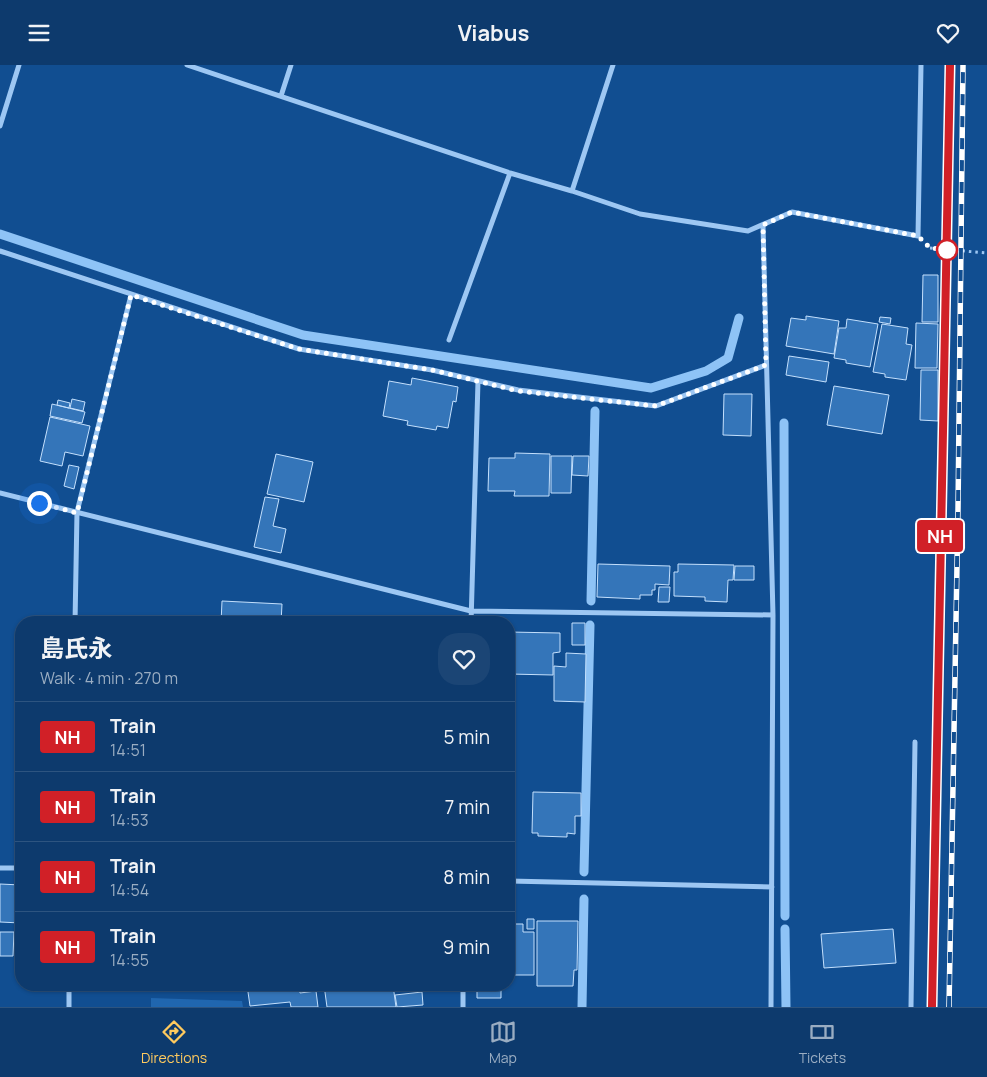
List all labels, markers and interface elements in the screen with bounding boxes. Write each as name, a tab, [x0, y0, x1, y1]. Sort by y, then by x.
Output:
text: Viabus	[458, 18, 529, 48]
icon: menu	[25, 19, 53, 47]
icon: heart	[934, 19, 962, 47]
unlabelled marker	[936, 239, 958, 261]
your location	[27, 491, 52, 516]
line badge: NH	[918, 520, 962, 552]
text: NH	[927, 524, 953, 548]
text: 島氏永	[40, 631, 112, 664]
button: heart	[438, 633, 490, 685]
text: Walk · 4 min · 270 m	[40, 667, 178, 689]
text: Train	[110, 713, 156, 739]
text: 5 min	[443, 724, 490, 750]
text: NH	[55, 725, 80, 749]
text: 14:51	[110, 739, 146, 761]
text: Train	[110, 783, 156, 809]
text: 7 min	[445, 794, 490, 820]
text: NH	[55, 795, 80, 819]
text: 14:53	[110, 809, 149, 831]
text: Train	[110, 853, 156, 879]
text: 8 min	[443, 864, 490, 890]
text: NH	[55, 865, 80, 889]
text: 14:54	[110, 879, 149, 901]
text: Train	[110, 923, 156, 949]
text: 9 min	[443, 934, 490, 960]
text: NH	[55, 935, 80, 959]
text: 14:55	[110, 949, 149, 971]
tab: Directions	[141, 1018, 207, 1067]
tab: Map	[489, 1018, 517, 1067]
tab: Tickets	[799, 1018, 846, 1067]

